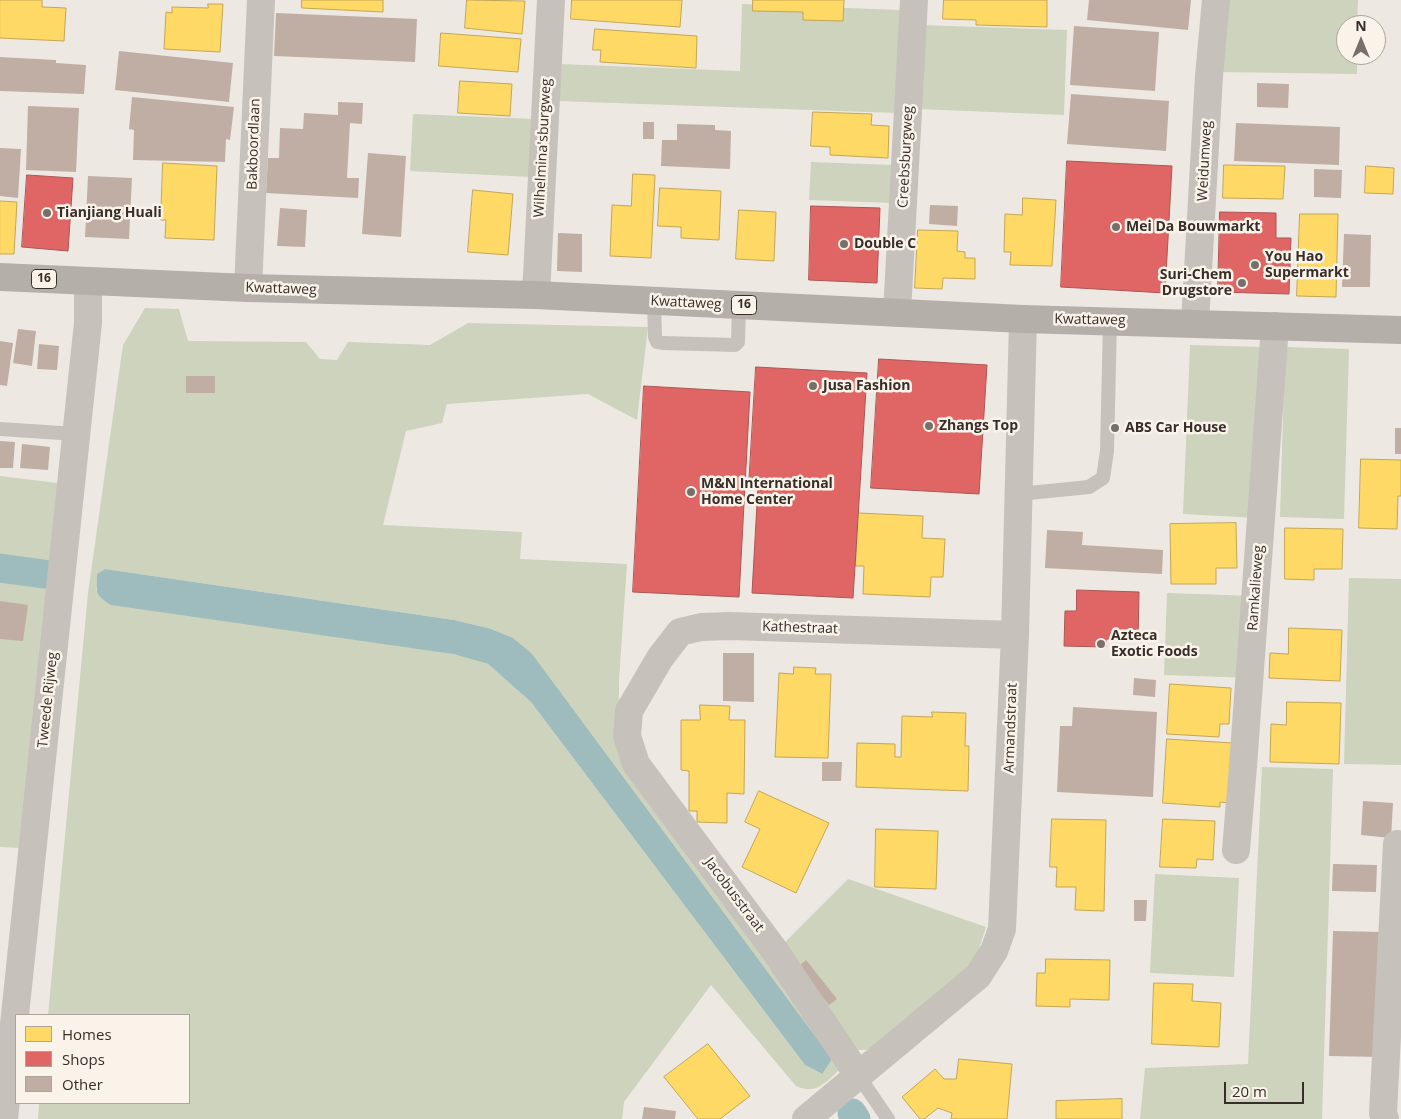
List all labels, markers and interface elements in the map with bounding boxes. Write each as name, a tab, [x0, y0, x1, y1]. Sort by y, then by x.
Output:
north arrow	[1336, 15, 1386, 65]
text: N	[1355, 16, 1367, 35]
street label: Wilhelmina'sburgweg	[531, 78, 555, 218]
street label: Bakboordlaan	[244, 98, 264, 190]
street label: Creebsburgweg	[895, 105, 917, 209]
street label: Weidumweg	[1194, 120, 1216, 202]
place label: Tianjiang Huali	[57, 205, 162, 221]
marker: Tianjiang Huali	[41, 207, 53, 219]
place label: Mei Da Bouwmarkt	[1126, 219, 1260, 235]
marker: Mei Da Bouwmarkt	[1110, 221, 1122, 233]
place label: Double C	[854, 236, 916, 252]
marker: Double C	[838, 238, 850, 250]
place label: You Hao Supermarkt	[1265, 249, 1349, 282]
marker: You Hao Supermarkt	[1249, 259, 1261, 271]
place label: Suri-Chem Drugstore	[1160, 267, 1232, 300]
road number: 16	[32, 270, 56, 288]
marker: Suri-Chem Drugstore	[1236, 277, 1248, 289]
street label: Kwattaweg	[245, 279, 317, 299]
street label: Kwattaweg	[650, 293, 722, 313]
road number: 16	[732, 296, 756, 314]
street label: Kwattaweg	[1054, 311, 1126, 329]
place label: Jusa Fashion	[823, 378, 910, 394]
marker: Jusa Fashion	[807, 380, 819, 392]
place label: Zhangs Top	[939, 418, 1018, 434]
marker: Zhangs Top	[923, 420, 935, 432]
place label: ABS Car House	[1125, 420, 1227, 436]
marker: ABS Car House	[1109, 422, 1121, 434]
place label: M&N International Home Center	[701, 476, 833, 508]
marker: M&N International Home Center	[685, 486, 697, 498]
street label: Ramkalieweg	[1245, 545, 1267, 631]
street label: Kathestraat	[762, 618, 838, 638]
place label: Azteca Exotic Foods	[1111, 628, 1198, 660]
marker: Azteca Exotic Foods	[1095, 638, 1107, 650]
street label: Tweede Rijweg	[35, 651, 61, 749]
street label: Armandstraat	[1001, 683, 1021, 773]
street label: Jacobusstraat	[701, 855, 767, 935]
legend	[15, 1014, 190, 1104]
text: Homes	[62, 1024, 112, 1044]
text: Shops	[62, 1049, 105, 1069]
scale bar	[1226, 1072, 1306, 1104]
text: Other	[62, 1074, 103, 1094]
text: 20 m	[1232, 1081, 1267, 1101]

